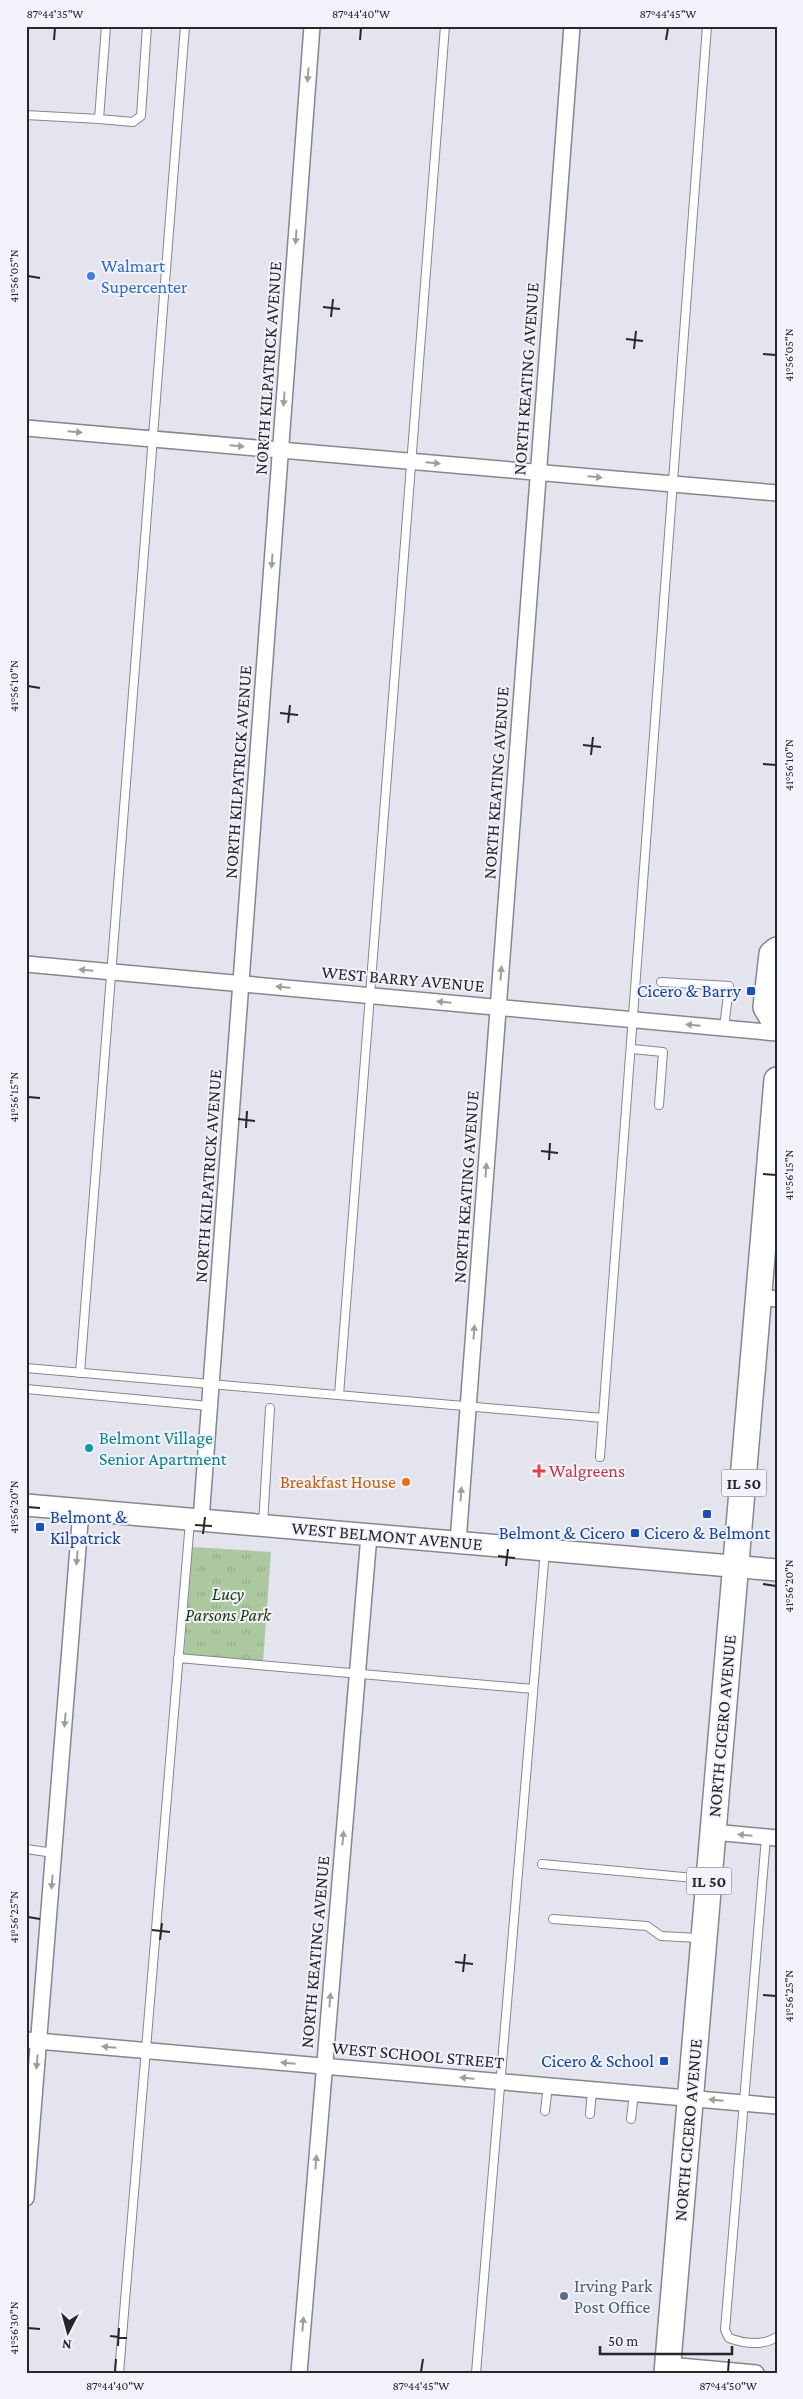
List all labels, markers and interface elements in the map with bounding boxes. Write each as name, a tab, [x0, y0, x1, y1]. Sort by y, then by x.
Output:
text: 87°44'35"W	[27, 7, 83, 21]
text: 87°44'40"W	[332, 7, 390, 21]
text: 87°44'45"W	[640, 7, 696, 21]
one-way arrow	[304, 67, 312, 83]
one-way arrow	[292, 229, 300, 245]
text: 41°56'05"N	[7, 249, 21, 303]
place label: Walmart Supercenter	[101, 256, 188, 297]
street label: NORTH KILPATRICK AVENUE	[251, 260, 285, 475]
marker: Walmart Supercenter	[85, 270, 97, 282]
street label: NORTH KEATING AVENUE	[509, 282, 543, 476]
text: 41°56'05"N	[782, 328, 796, 382]
one-way arrow	[280, 391, 288, 407]
one-way arrow	[67, 428, 83, 436]
one-way arrow	[229, 442, 245, 450]
one-way arrow	[426, 459, 442, 467]
one-way arrow	[588, 474, 604, 482]
one-way arrow	[268, 553, 276, 569]
text: 41°56'10"N	[7, 660, 21, 712]
street label: NORTH KILPATRICK AVENUE	[221, 664, 255, 879]
street label: NORTH KEATING AVENUE	[479, 686, 513, 880]
text: 41°56'10"N	[782, 739, 796, 791]
street label: WEST BARRY AVENUE	[321, 962, 486, 996]
one-way arrow	[497, 964, 505, 980]
one-way arrow	[78, 965, 94, 973]
place label: Cicero & Barry	[637, 981, 742, 1001]
one-way arrow	[274, 983, 290, 991]
marker: Cicero & Barry	[745, 985, 757, 997]
one-way arrow	[436, 998, 452, 1006]
one-way arrow	[685, 1021, 701, 1029]
street label: NORTH KILPATRICK AVENUE	[191, 1068, 225, 1283]
text: 41°56'15"N	[7, 1071, 21, 1122]
street label: NORTH KEATING AVENUE	[449, 1090, 483, 1284]
text: 41°56'15"N	[782, 1149, 796, 1200]
one-way arrow	[482, 1161, 490, 1177]
one-way arrow	[470, 1323, 478, 1339]
place label: Belmont Village Senior Apartment	[99, 1428, 228, 1469]
marker: Belmont Village Senior Apartment	[83, 1442, 95, 1454]
place label: Walgreens	[549, 1461, 625, 1481]
marker: Walgreens	[533, 1465, 545, 1477]
road number: IL 50	[722, 1470, 766, 1496]
place label: Breakfast House	[280, 1472, 396, 1492]
marker: Breakfast House	[400, 1476, 412, 1488]
text: 41°56'20"N	[7, 1480, 21, 1534]
one-way arrow	[458, 1485, 466, 1501]
place label: Belmont & Kilpatrick	[50, 1507, 128, 1548]
marker: Cicero & Belmont	[701, 1508, 713, 1520]
street label: WEST BELMONT AVENUE	[291, 1518, 484, 1554]
marker: Belmont & Kilpatrick	[34, 1521, 46, 1533]
place label: Belmont & Cicero	[499, 1523, 625, 1543]
place label: Cicero & Belmont	[644, 1523, 771, 1543]
marker: Belmont & Cicero	[629, 1527, 641, 1539]
one-way arrow	[73, 1551, 81, 1567]
text: 41°56'20"N	[782, 1559, 796, 1613]
park label: Lucy Parsons Park	[185, 1584, 272, 1625]
street label: NORTH CICERO AVENUE	[704, 1634, 740, 1818]
one-way arrow	[60, 1713, 68, 1729]
one-way arrow	[340, 1830, 348, 1846]
one-way arrow	[737, 1831, 753, 1839]
street label: NORTH KEATING AVENUE	[297, 1855, 333, 2049]
road number: IL 50	[686, 1868, 732, 1894]
one-way arrow	[47, 1875, 55, 1891]
text: 41°56'25"N	[7, 1891, 21, 1943]
text: 41°56'25"N	[782, 1970, 796, 2022]
one-way arrow	[326, 1992, 334, 2008]
street label: WEST SCHOOL STREET	[331, 2038, 505, 2072]
street label: NORTH CICERO AVENUE	[670, 2038, 706, 2222]
one-way arrow	[100, 2043, 116, 2051]
place label: Cicero & School	[541, 2051, 654, 2071]
one-way arrow	[33, 2054, 41, 2070]
marker: Cicero & School	[658, 2055, 670, 2067]
one-way arrow	[280, 2058, 296, 2066]
one-way arrow	[459, 2074, 475, 2082]
one-way arrow	[708, 2096, 724, 2104]
one-way arrow	[313, 2154, 321, 2170]
place label: Irving Park Post Office	[574, 2276, 653, 2317]
marker: Irving Park Post Office	[558, 2290, 570, 2302]
text: 41°56'30"N	[7, 2301, 21, 2355]
north arrow	[42, 2306, 92, 2356]
one-way arrow	[299, 2316, 307, 2332]
scale bar	[600, 2324, 733, 2356]
text: 50 m	[608, 2333, 638, 2349]
text: N	[61, 2336, 72, 2353]
text: 87°44'40"W	[86, 2379, 144, 2393]
text: 87°44'45"W	[393, 2379, 449, 2393]
text: 87°44'50"W	[699, 2379, 757, 2393]

